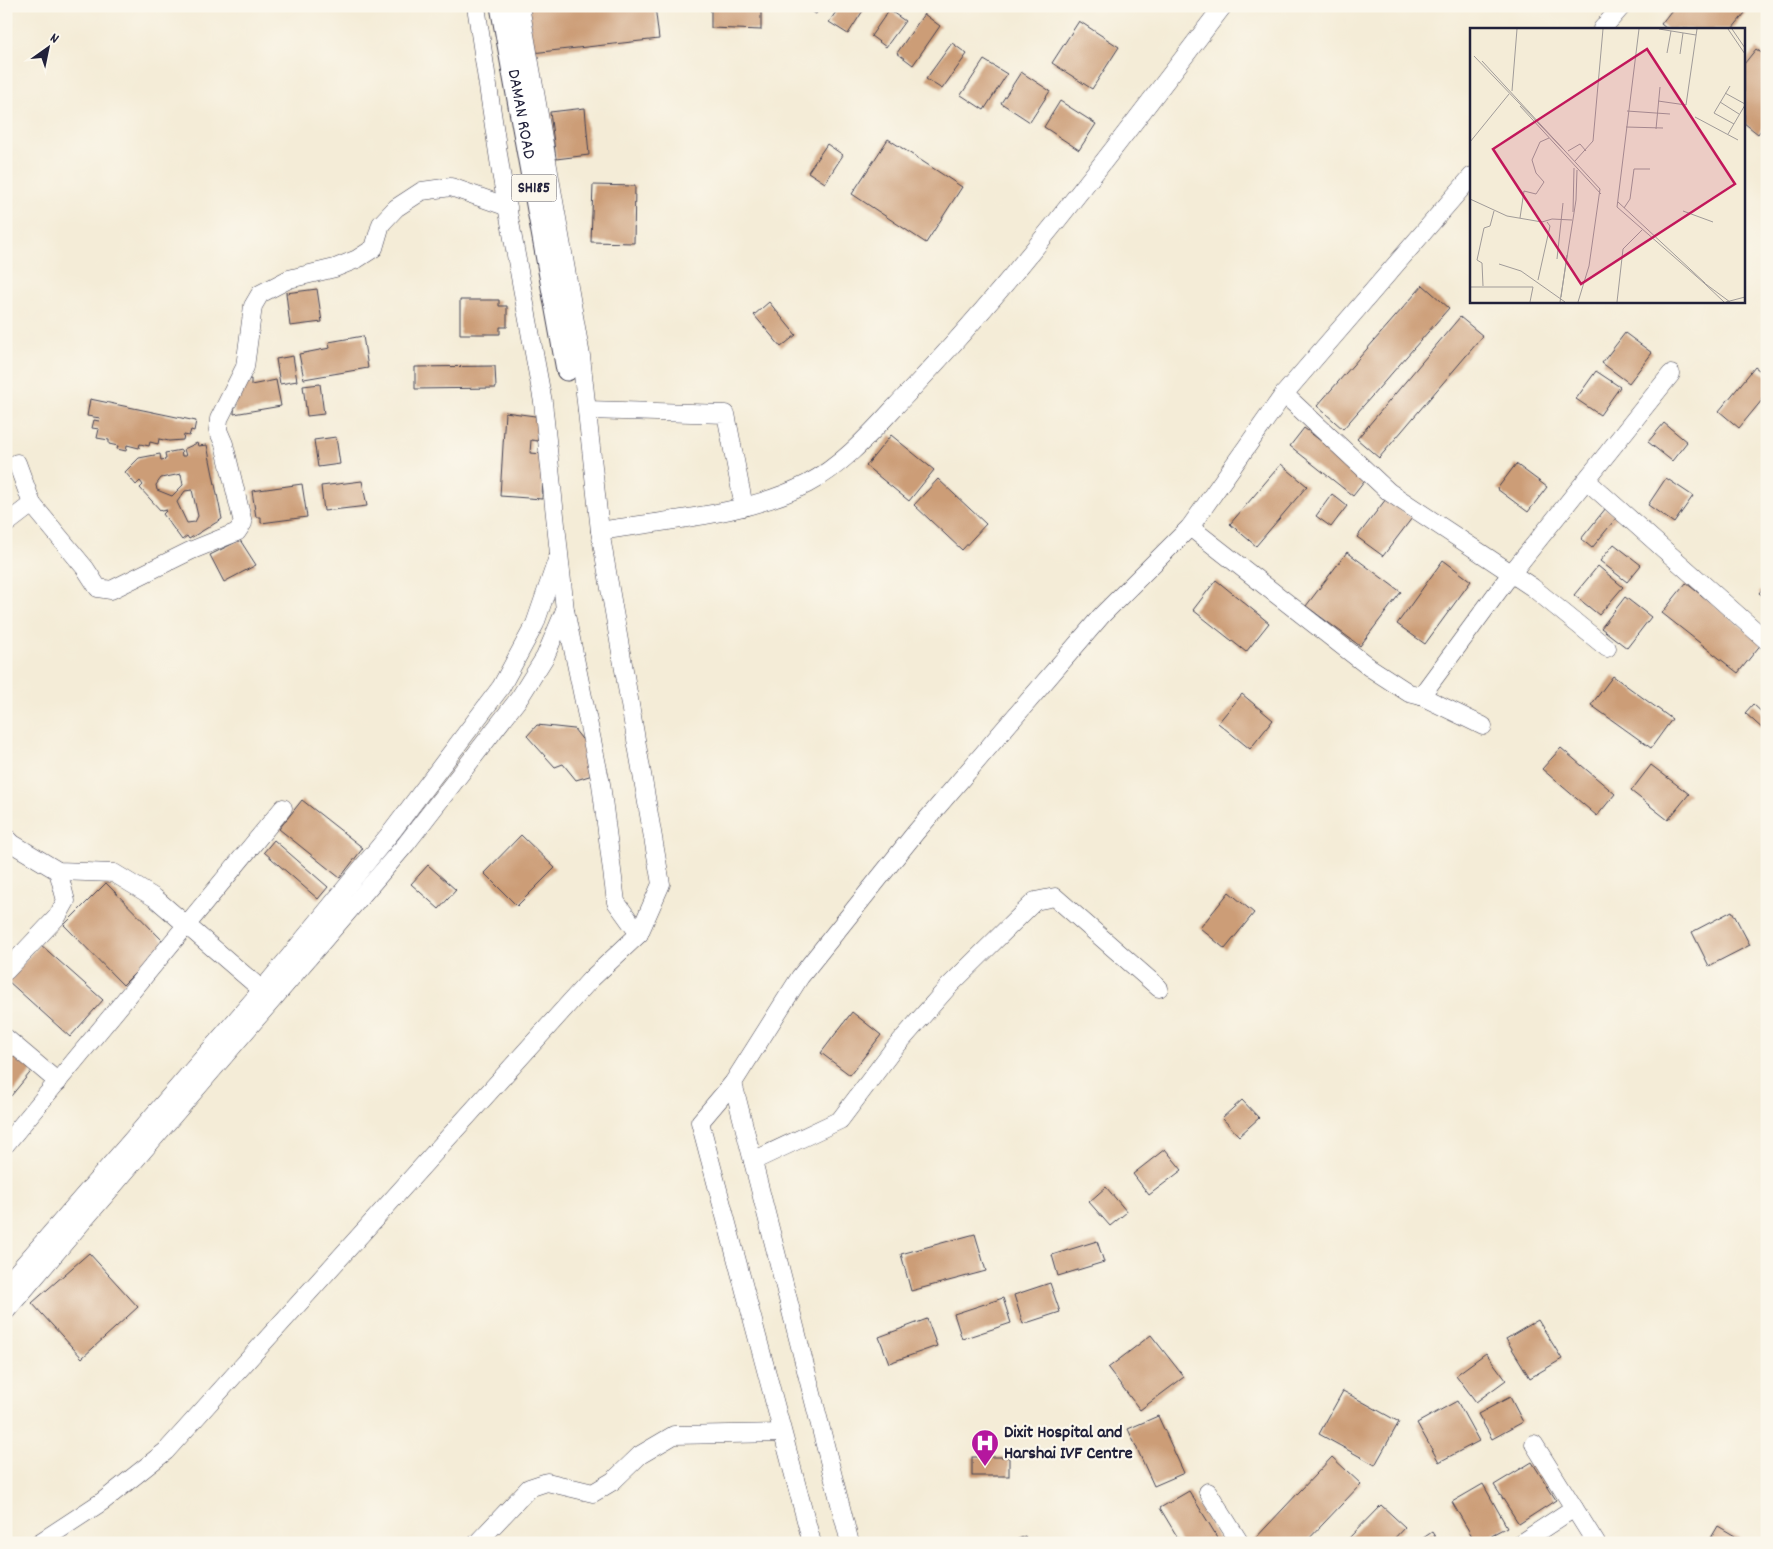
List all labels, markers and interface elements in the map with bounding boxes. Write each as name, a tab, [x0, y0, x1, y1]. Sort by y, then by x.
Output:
north arrow	[22, 22, 72, 72]
inset map	[1470, 28, 1746, 302]
text: N	[46, 29, 62, 49]
street label: DAMAN ROAD	[500, 67, 541, 161]
road number: SH185	[512, 174, 556, 202]
place label: Dixit Hospital and Harshai IVF Centre	[1004, 1421, 1133, 1467]
hospital icon: Dixit Hospital and Harshai IVF Centre	[970, 1428, 1000, 1467]

